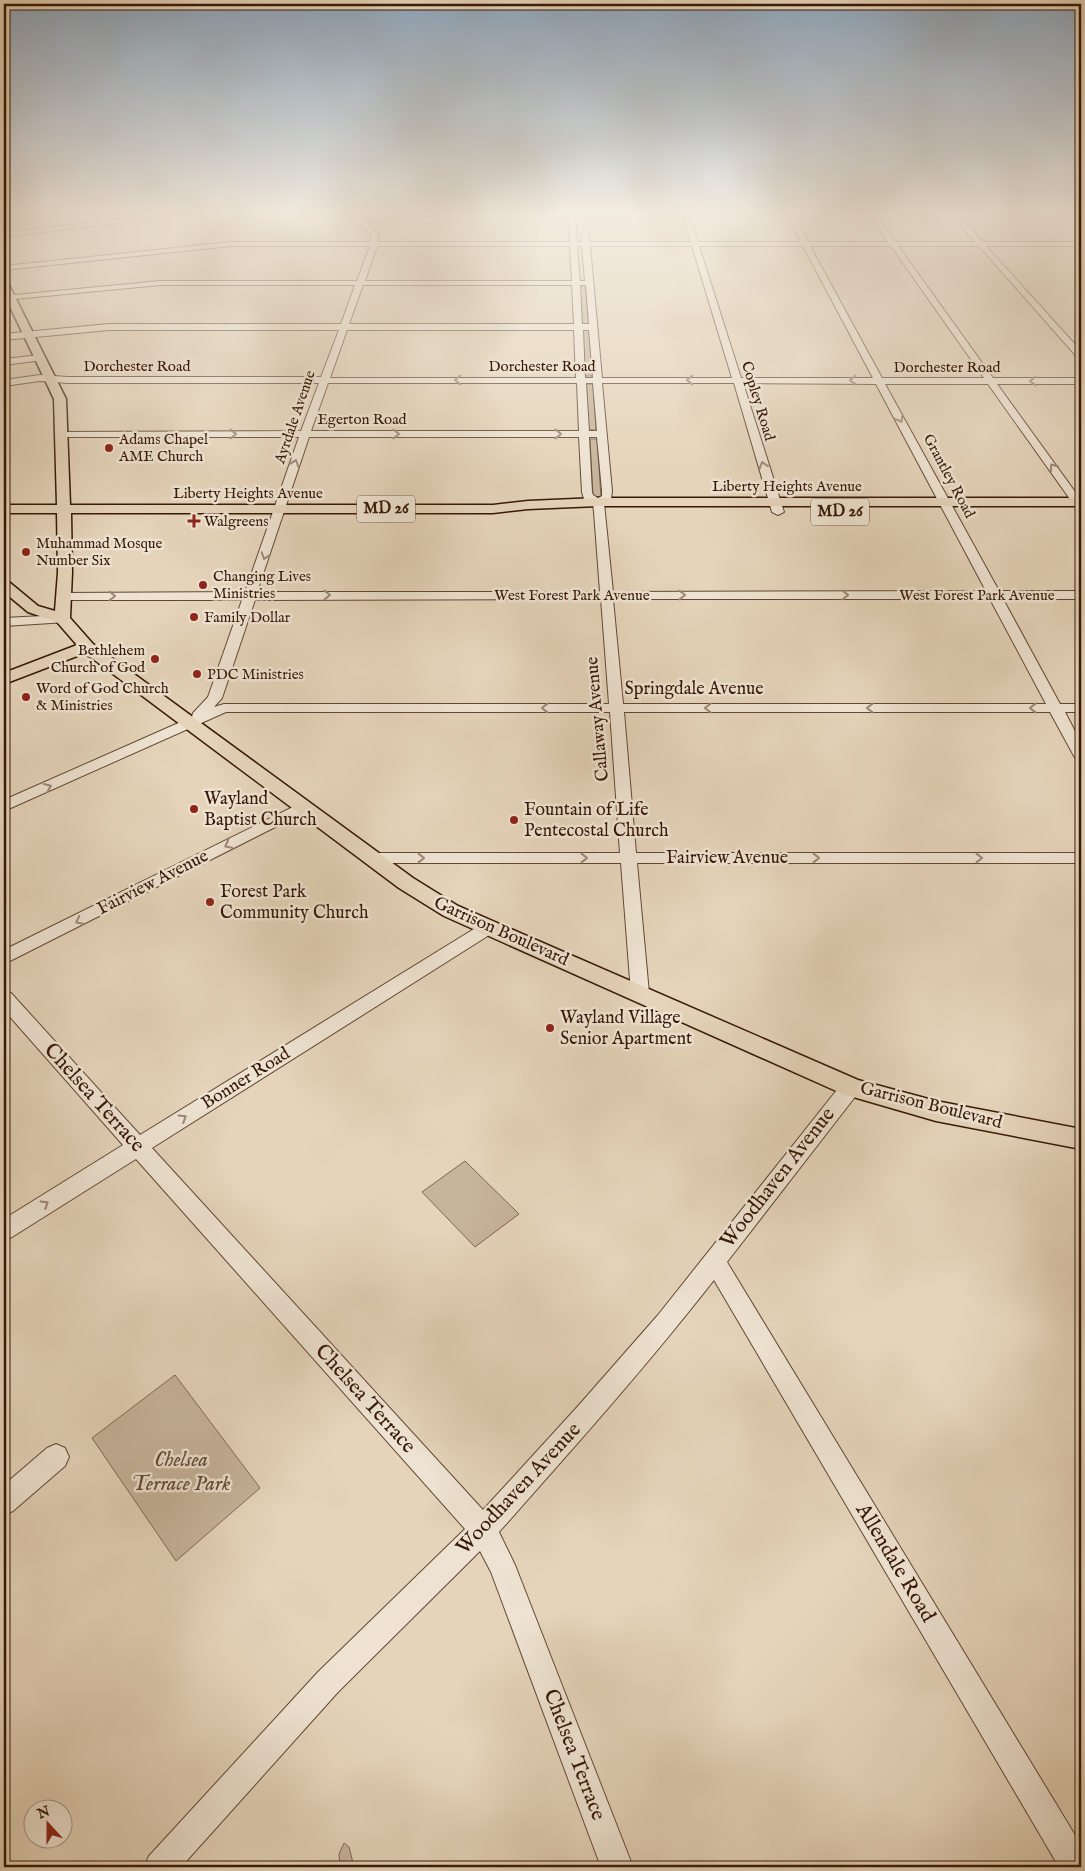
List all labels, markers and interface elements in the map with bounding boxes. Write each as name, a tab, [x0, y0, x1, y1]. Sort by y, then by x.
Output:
street label: Dorchester Road	[84, 357, 191, 376]
street label: Dorchester Road	[489, 357, 596, 376]
street label: Dorchester Road	[894, 358, 1001, 377]
street label: Copley Road	[737, 359, 779, 444]
street label: Ayrdale Avenue	[270, 368, 320, 467]
one-way arrow	[453, 375, 461, 385]
one-way arrow	[686, 375, 694, 385]
one-way arrow	[848, 375, 856, 386]
one-way arrow	[1028, 376, 1036, 386]
street label: Egerton Road	[317, 410, 408, 429]
one-way arrow	[894, 414, 904, 423]
one-way arrow	[230, 429, 237, 439]
one-way arrow	[392, 429, 400, 439]
one-way arrow	[554, 429, 562, 439]
place label: Adams Chapel AME Church	[118, 430, 209, 466]
street label: Grantley Road	[919, 431, 980, 522]
marker: Adams Chapel AME Church	[103, 442, 115, 454]
one-way arrow	[290, 460, 300, 468]
one-way arrow	[759, 462, 769, 470]
one-way arrow	[1050, 463, 1059, 473]
street label: Liberty Heights Avenue	[712, 477, 862, 496]
street label: Liberty Heights Avenue	[173, 484, 323, 503]
road number: MD 26	[357, 496, 415, 522]
road number: MD 26	[811, 498, 869, 526]
place label: Walgreens	[204, 512, 269, 531]
marker: Walgreens	[188, 515, 200, 527]
place label: Muhammad Mosque Number Six	[36, 534, 163, 570]
marker: Muhammad Mosque Number Six	[20, 546, 32, 558]
one-way arrow	[261, 551, 271, 560]
place label: Changing Lives Ministries	[213, 567, 311, 603]
marker: Changing Lives Ministries	[197, 579, 209, 591]
street label: West Forest Park Avenue	[494, 586, 650, 605]
street label: West Forest Park Avenue	[899, 586, 1055, 605]
one-way arrow	[324, 590, 332, 600]
one-way arrow	[679, 590, 687, 600]
one-way arrow	[842, 590, 849, 600]
one-way arrow	[109, 591, 117, 601]
place label: Family Dollar	[204, 608, 291, 627]
marker: Family Dollar	[188, 611, 200, 623]
place label: Bethlehem Church of God	[51, 641, 146, 677]
marker: Bethlehem Church of God	[149, 653, 161, 665]
street label: Callaway Avenue	[581, 656, 615, 782]
place label: PDC Ministries	[207, 665, 304, 684]
marker: PDC Ministries	[191, 668, 203, 680]
street label: Springdale Avenue	[624, 678, 764, 701]
place label: Word of God Church & Ministries	[36, 679, 169, 715]
marker: Word of God Church & Ministries	[20, 691, 32, 703]
one-way arrow	[541, 703, 548, 713]
one-way arrow	[703, 703, 711, 713]
one-way arrow	[866, 703, 874, 713]
one-way arrow	[1028, 703, 1036, 713]
one-way arrow	[43, 782, 52, 793]
place label: Wayland Baptist Church	[204, 788, 317, 832]
place label: Fountain of Life Pentecostal Church	[524, 799, 669, 843]
marker: Wayland Baptist Church	[188, 803, 200, 815]
marker: Fountain of Life Pentecostal Church	[508, 814, 520, 826]
one-way arrow	[225, 839, 234, 849]
street label: Fairview Avenue	[93, 845, 213, 921]
street label: Fairview Avenue	[666, 847, 788, 870]
one-way arrow	[418, 853, 426, 863]
one-way arrow	[580, 853, 588, 863]
one-way arrow	[813, 853, 821, 863]
one-way arrow	[976, 853, 983, 863]
place label: Forest Park Community Church	[220, 881, 369, 925]
street label: Garrison Boulevard	[430, 892, 573, 972]
marker: Forest Park Community Church	[204, 896, 216, 908]
one-way arrow	[75, 914, 84, 924]
place label: Wayland Village Senior Apartment	[560, 1007, 692, 1051]
marker: Wayland Village Senior Apartment	[544, 1022, 556, 1034]
street label: Chelsea Terrace	[38, 1038, 151, 1159]
street label: Bonner Road	[197, 1042, 295, 1115]
street label: Garrison Boulevard	[858, 1077, 1005, 1135]
street label: Woodhaven Avenue	[715, 1102, 842, 1254]
one-way arrow	[178, 1115, 187, 1125]
one-way arrow	[40, 1201, 49, 1210]
street label: Chelsea Terrace	[309, 1339, 422, 1460]
street label: Woodhaven Avenue	[451, 1417, 588, 1561]
park label: Chelsea Terrace Park	[132, 1447, 231, 1498]
street label: Allendale Road	[848, 1498, 941, 1628]
street label: Chelsea Terrace	[537, 1686, 612, 1825]
north arrow	[22, 1798, 72, 1848]
text: N	[34, 1802, 53, 1824]

